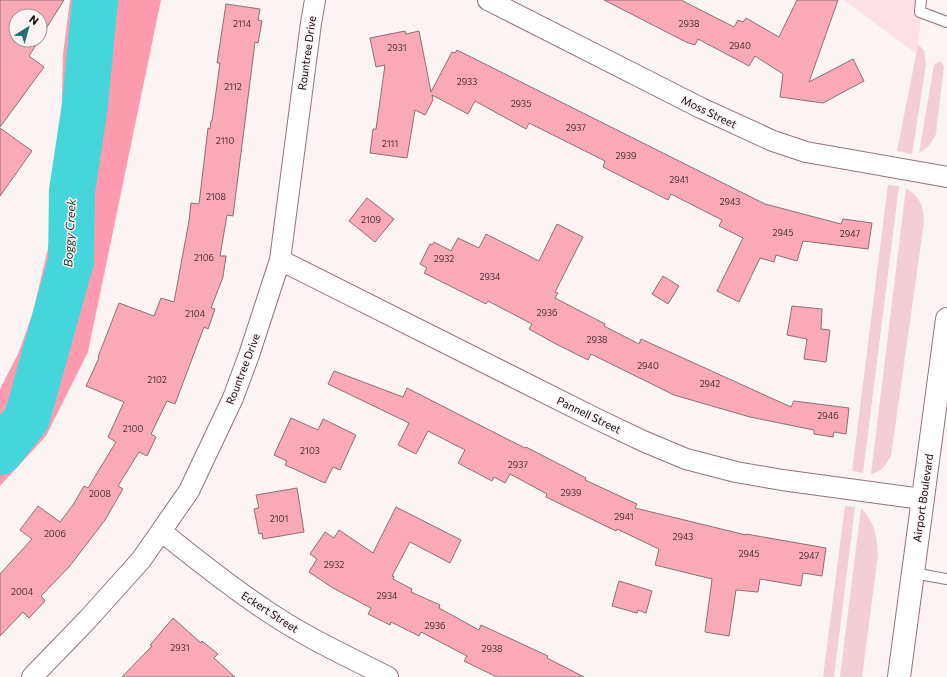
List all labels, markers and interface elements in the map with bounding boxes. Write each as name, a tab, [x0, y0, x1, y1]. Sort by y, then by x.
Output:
north arrow	[8, 8, 48, 48]
text: N	[27, 12, 42, 27]
street label: Rountree Drive	[295, 15, 318, 91]
house number: 2114	[233, 18, 252, 29]
house number: 2938	[678, 18, 700, 29]
house number: 2940	[729, 40, 751, 51]
house number: 2931	[387, 42, 407, 53]
house number: 2933	[457, 76, 477, 87]
house number: 2112	[224, 81, 242, 92]
street label: Moss Street	[679, 93, 740, 131]
house number: 2935	[511, 98, 531, 109]
house number: 2937	[566, 122, 586, 133]
house number: 2110	[216, 135, 234, 146]
house number: 2111	[382, 138, 398, 149]
house number: 2939	[615, 150, 637, 161]
house number: 2941	[669, 174, 689, 185]
house number: 2108	[206, 191, 226, 202]
house number: 2943	[720, 196, 740, 207]
water label: Boggy Creek	[60, 198, 78, 267]
house number: 2109	[361, 214, 381, 225]
house number: 2945	[773, 227, 794, 238]
house number: 2947	[840, 228, 860, 239]
house number: 2106	[194, 252, 214, 263]
house number: 2932	[434, 253, 454, 264]
house number: 2934	[480, 271, 501, 282]
house number: 2936	[536, 307, 558, 318]
house number: 2104	[185, 308, 206, 319]
street label: Rountree Drive	[223, 331, 262, 406]
house number: 2938	[586, 334, 608, 345]
house number: 2940	[637, 360, 659, 371]
house number: 2102	[147, 374, 167, 385]
house number: 2942	[700, 378, 720, 389]
street label: Pannell Street	[555, 393, 624, 436]
house number: 2946	[817, 410, 839, 421]
house number: 2100	[123, 423, 143, 434]
house number: 2103	[300, 445, 320, 456]
street label: Airport Boulevard	[910, 453, 935, 543]
house number: 2937	[508, 459, 528, 470]
house number: 2939	[560, 487, 582, 498]
house number: 2008	[89, 488, 111, 499]
house number: 2941	[614, 511, 634, 522]
house number: 2101	[270, 513, 288, 524]
house number: 2006	[44, 528, 66, 539]
house number: 2943	[673, 531, 693, 542]
house number: 2945	[739, 548, 760, 559]
house number: 2947	[799, 550, 819, 561]
house number: 2932	[324, 559, 344, 570]
house number: 2004	[11, 586, 34, 597]
street label: Eckert Street	[239, 588, 302, 635]
house number: 2934	[377, 590, 398, 601]
house number: 2936	[424, 620, 446, 631]
house number: 2931	[170, 642, 190, 653]
house number: 2938	[481, 643, 503, 654]

